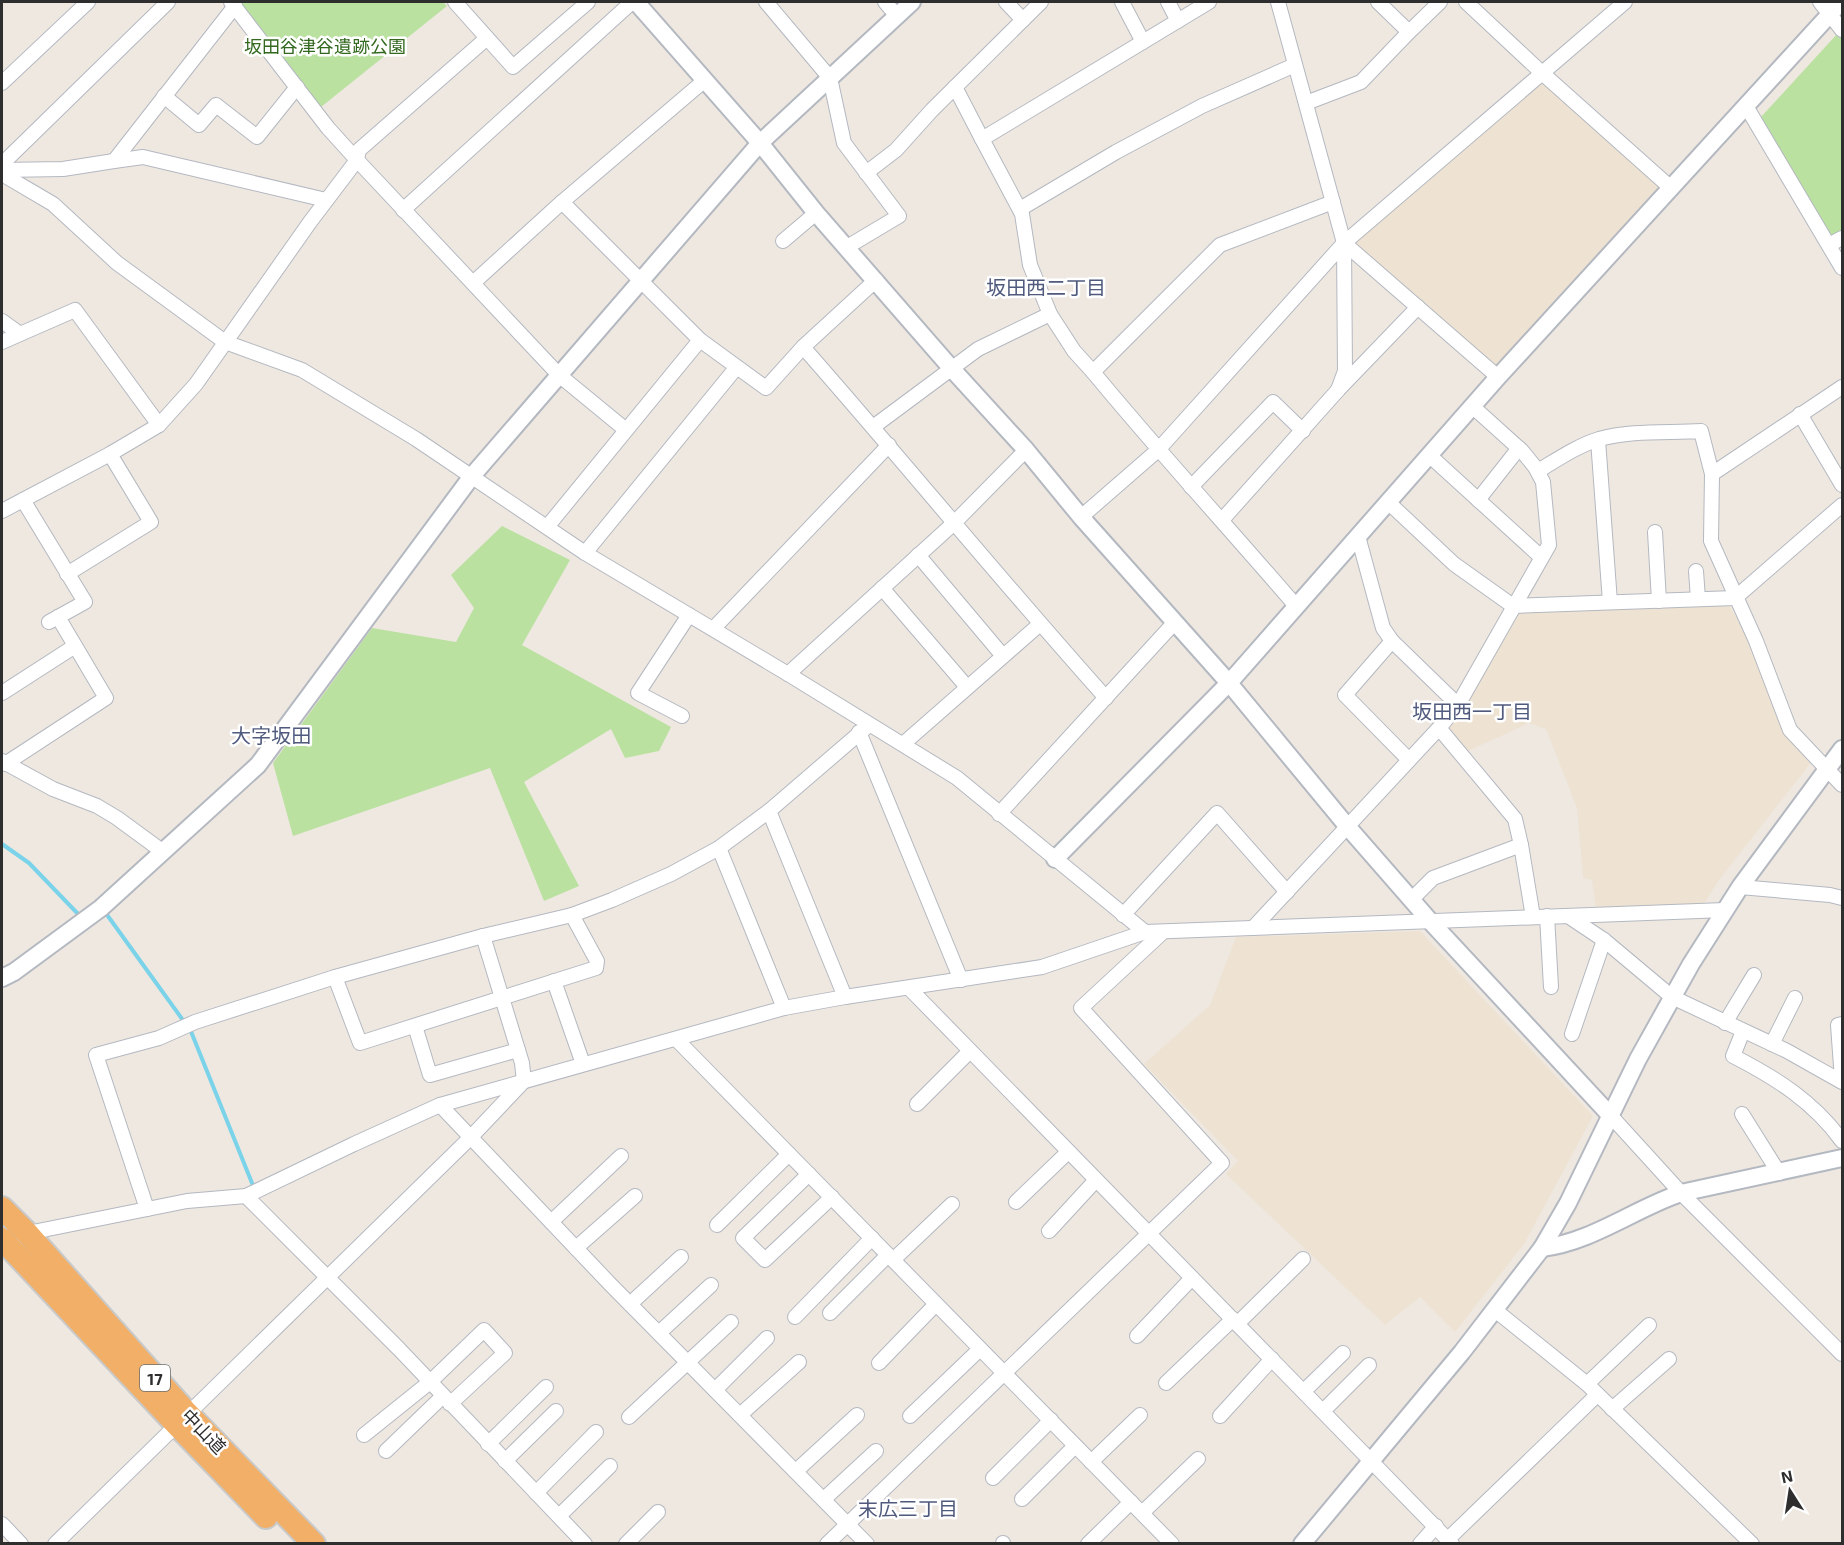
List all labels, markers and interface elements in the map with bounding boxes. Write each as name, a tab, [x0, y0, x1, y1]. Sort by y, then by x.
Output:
park label: 坂田谷津谷遺跡公園	[244, 35, 406, 57]
district label: 坂田西二丁目	[986, 275, 1106, 299]
district label: 坂田西一丁目	[1412, 699, 1532, 723]
district label: 大字坂田	[231, 723, 311, 747]
road number: 17	[140, 1365, 170, 1391]
street label: 中山道	[177, 1404, 231, 1458]
north arrow	[1760, 1461, 1820, 1521]
text: N	[1779, 1465, 1794, 1486]
district label: 末広三丁目	[858, 1496, 958, 1520]

